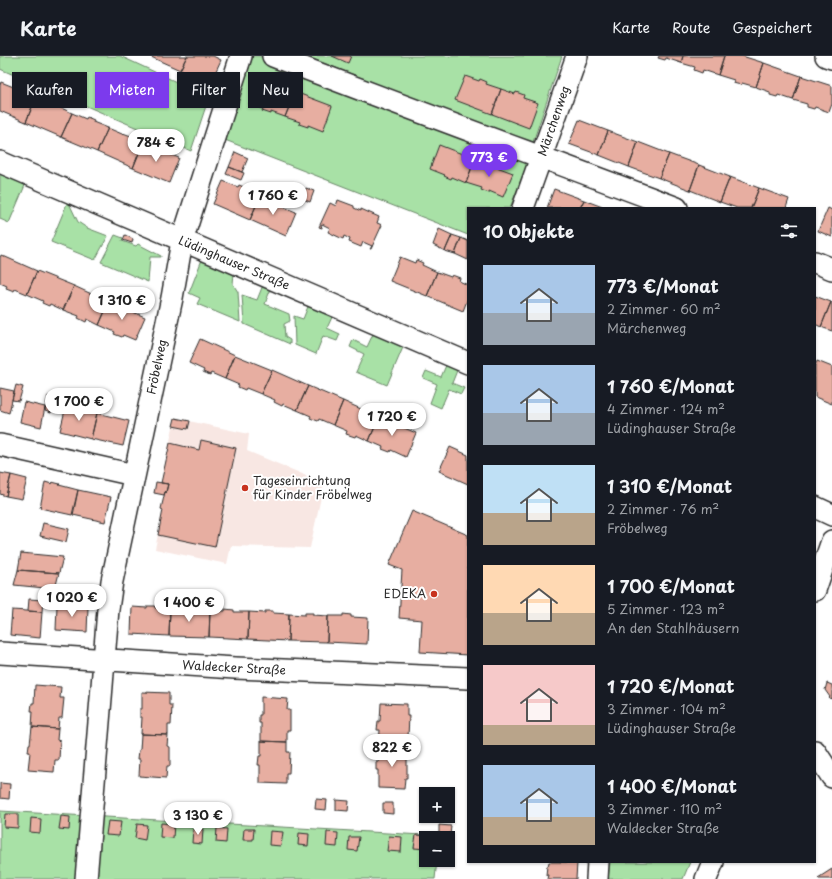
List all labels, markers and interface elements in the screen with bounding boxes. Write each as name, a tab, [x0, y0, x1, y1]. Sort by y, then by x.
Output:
text: Karte	[20, 14, 77, 42]
text: Karte	[612, 17, 650, 38]
text: Route	[672, 17, 710, 38]
text: Gespeichert	[732, 17, 812, 38]
chip: Kaufen	[12, 72, 87, 108]
chip: Mieten	[95, 72, 169, 108]
chip: Filter	[177, 72, 240, 108]
chip: Neu	[248, 72, 303, 108]
street label: Märchenweg	[533, 83, 574, 158]
pin: 784 €	[128, 129, 184, 163]
text: 784 €	[137, 132, 175, 151]
pin: 773 €	[461, 144, 517, 178]
text: 773 €	[470, 147, 508, 166]
pin: 1 760 €	[236, 182, 310, 216]
text: 1 760 €	[248, 185, 298, 204]
text: 10 Objekte	[483, 218, 574, 244]
icon: filters	[778, 220, 800, 242]
street label: Lüdinghauser Straße	[176, 231, 293, 294]
text: 773 €/Monat	[607, 273, 719, 299]
icon: home	[515, 281, 563, 329]
pin: 1 310 €	[85, 287, 159, 321]
text: 1 310 €	[98, 290, 146, 309]
text: 2 Zimmer · 60 m²	[607, 299, 721, 318]
text: Märchenweg	[607, 318, 687, 337]
street label: Fröbelweg	[141, 337, 171, 396]
text: 1 760 €/Monat	[607, 373, 735, 399]
icon: home	[515, 381, 563, 429]
pin: 1 700 €	[42, 388, 116, 422]
text: 1 700 €	[54, 391, 104, 410]
text: 4 Zimmer · 124 m²	[607, 399, 725, 418]
pin: 1 720 €	[355, 403, 429, 437]
text: 1 720 €	[367, 406, 417, 425]
text: Lüdinghauser Straße	[607, 418, 736, 437]
place label: Tageseinrichtung für Kinder Fröbelweg	[253, 471, 372, 503]
text: 1 310 €/Monat	[607, 473, 732, 499]
icon: home	[515, 481, 563, 529]
marker: Tageseinrichtung für Kinder Fröbelweg	[240, 483, 250, 493]
text: 2 Zimmer · 76 m²	[607, 499, 719, 518]
text: Fröbelweg	[607, 518, 668, 537]
text: 1 700 €/Monat	[607, 573, 735, 599]
icon: home	[515, 581, 563, 629]
pin: 1 020 €	[35, 584, 109, 618]
place label: EDEKA	[384, 584, 426, 602]
text: 1 020 €	[46, 587, 98, 606]
pin: 1 400 €	[152, 589, 226, 623]
marker: EDEKA	[429, 589, 439, 599]
text: 1 400 €	[163, 592, 215, 611]
text: 5 Zimmer · 123 m²	[607, 599, 725, 618]
text: An den Stahlhäusern	[607, 618, 739, 637]
street label: Waldecker Straße	[182, 655, 286, 679]
text: 1 720 €/Monat	[607, 673, 734, 699]
icon: home	[515, 681, 563, 729]
text: 3 Zimmer · 104 m²	[607, 699, 726, 718]
text: Lüdinghauser Straße	[607, 718, 736, 737]
pin: 822 €	[364, 734, 420, 768]
text: 822 €	[372, 737, 412, 756]
text: 1 400 €/Monat	[607, 773, 737, 799]
icon: home	[515, 781, 563, 829]
map controls	[419, 787, 455, 867]
button: +	[419, 787, 455, 823]
text: 3 Zimmer · 110 m²	[607, 799, 722, 818]
pin: 3 130 €	[161, 802, 235, 836]
text: 3 130 €	[173, 805, 223, 824]
text: Waldecker Straße	[607, 818, 719, 837]
button: −	[419, 831, 455, 867]

